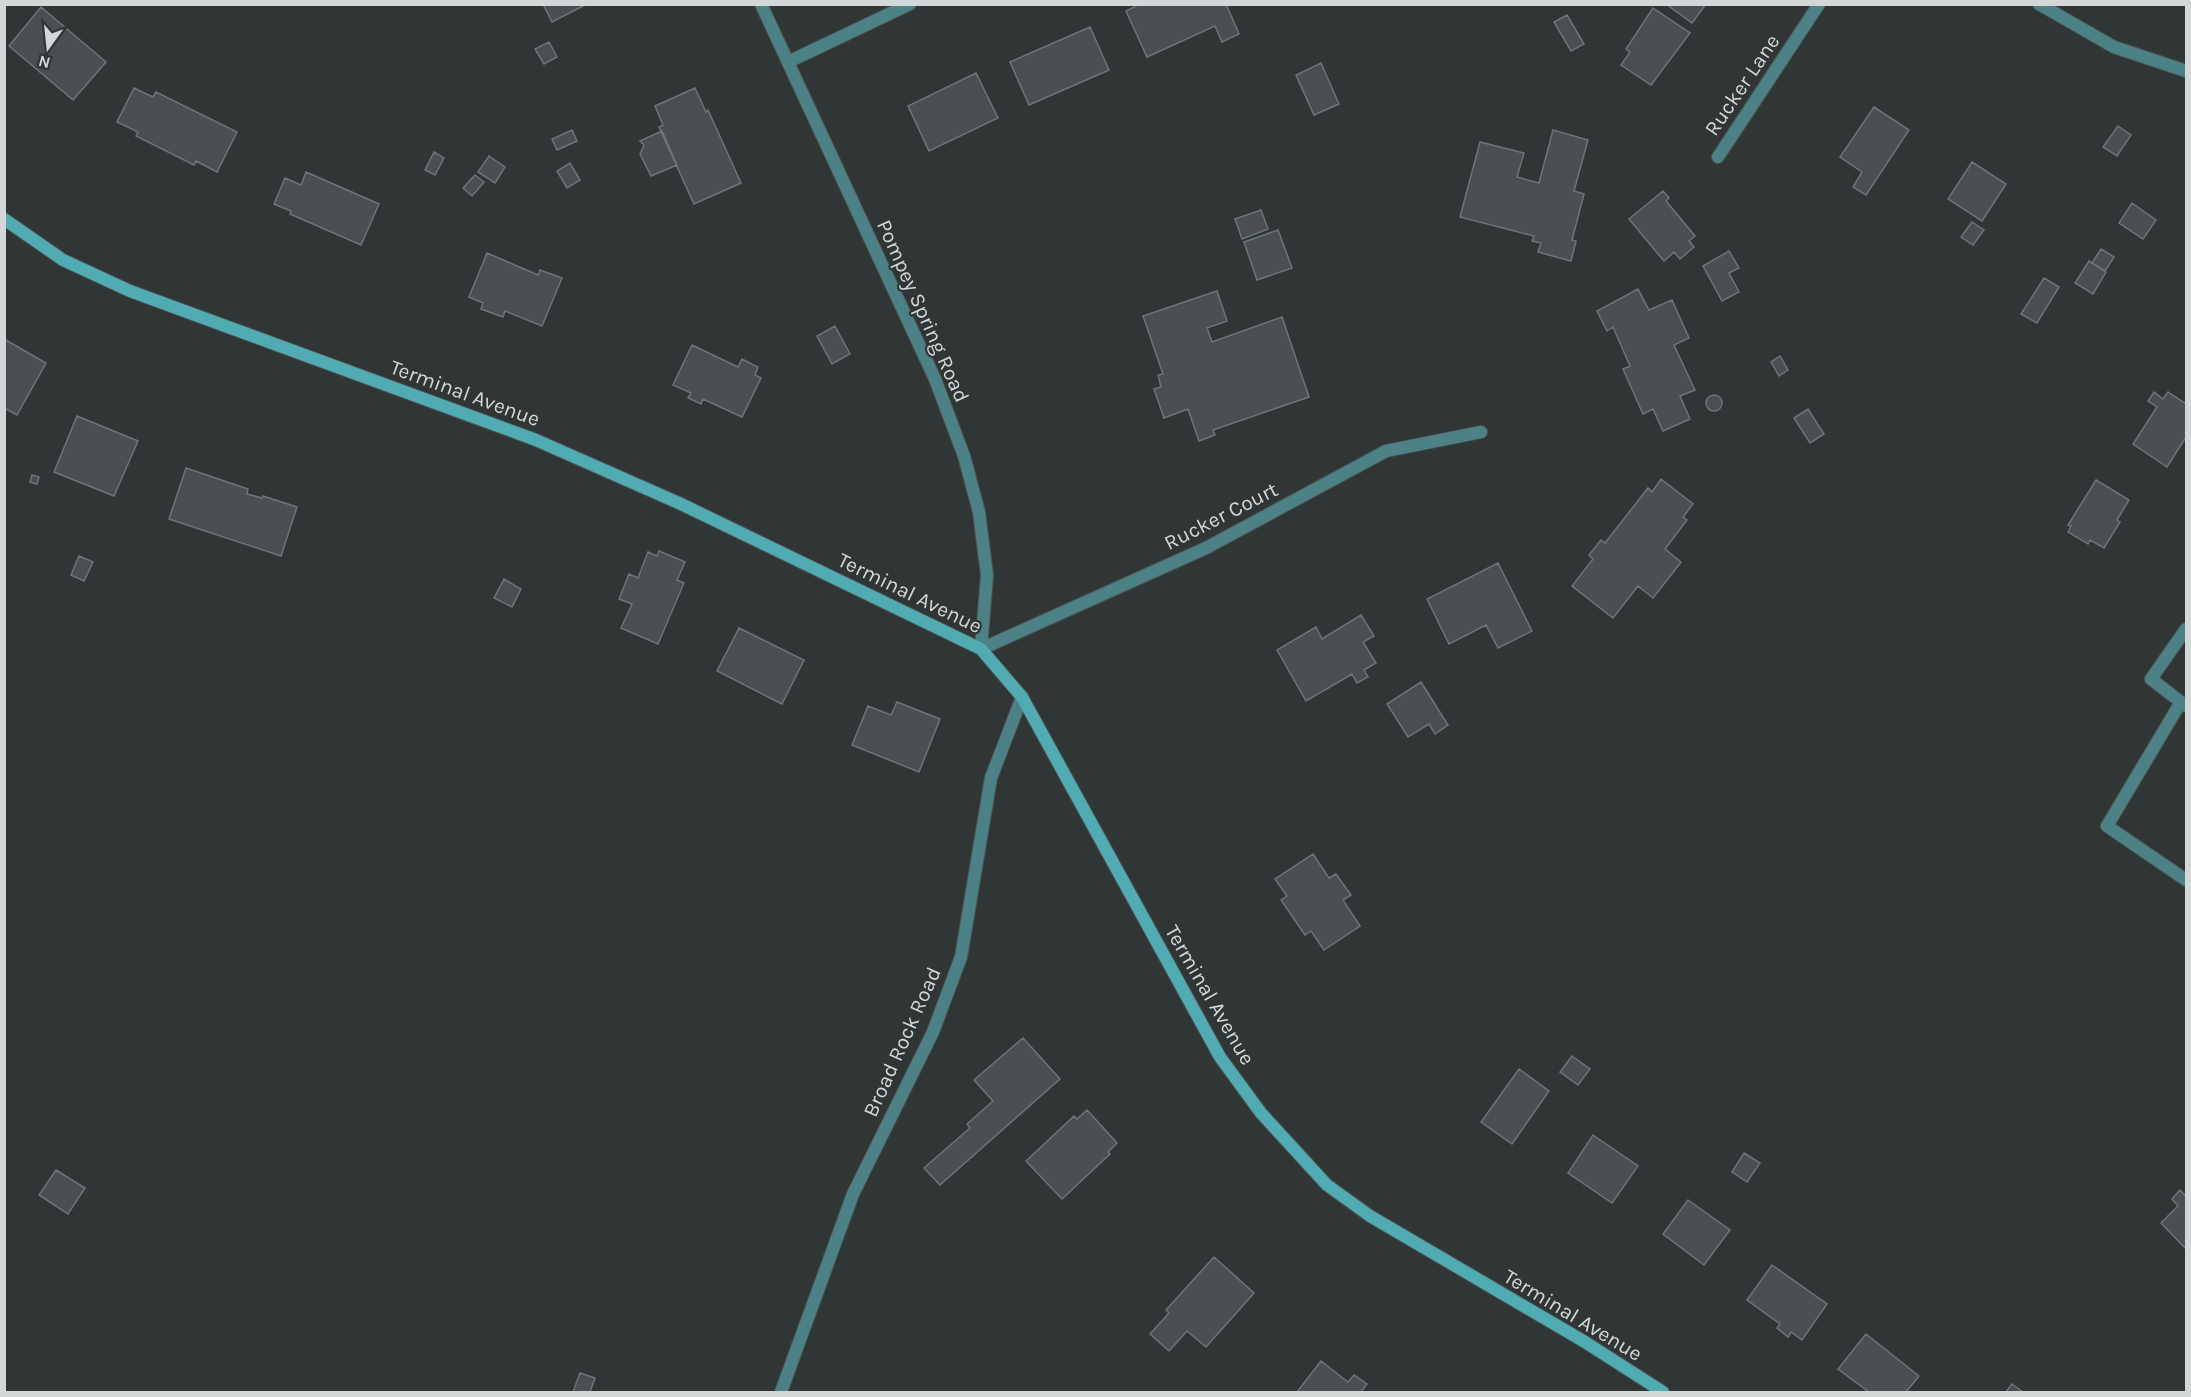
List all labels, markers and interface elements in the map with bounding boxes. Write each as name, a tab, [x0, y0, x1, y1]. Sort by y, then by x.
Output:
north arrow	[18, 18, 78, 78]
street label: Rucker Lane	[1699, 30, 1785, 140]
text: N	[36, 51, 52, 73]
street label: Pompey Spring Road	[872, 216, 974, 406]
street label: Terminal Avenue	[387, 355, 543, 431]
street label: Rucker Court	[1160, 477, 1282, 555]
street label: Terminal Avenue	[834, 548, 986, 638]
street label: Terminal Avenue	[1160, 921, 1260, 1069]
street label: Broad Rock Road	[858, 963, 946, 1121]
street label: Terminal Avenue	[1499, 1264, 1647, 1366]

